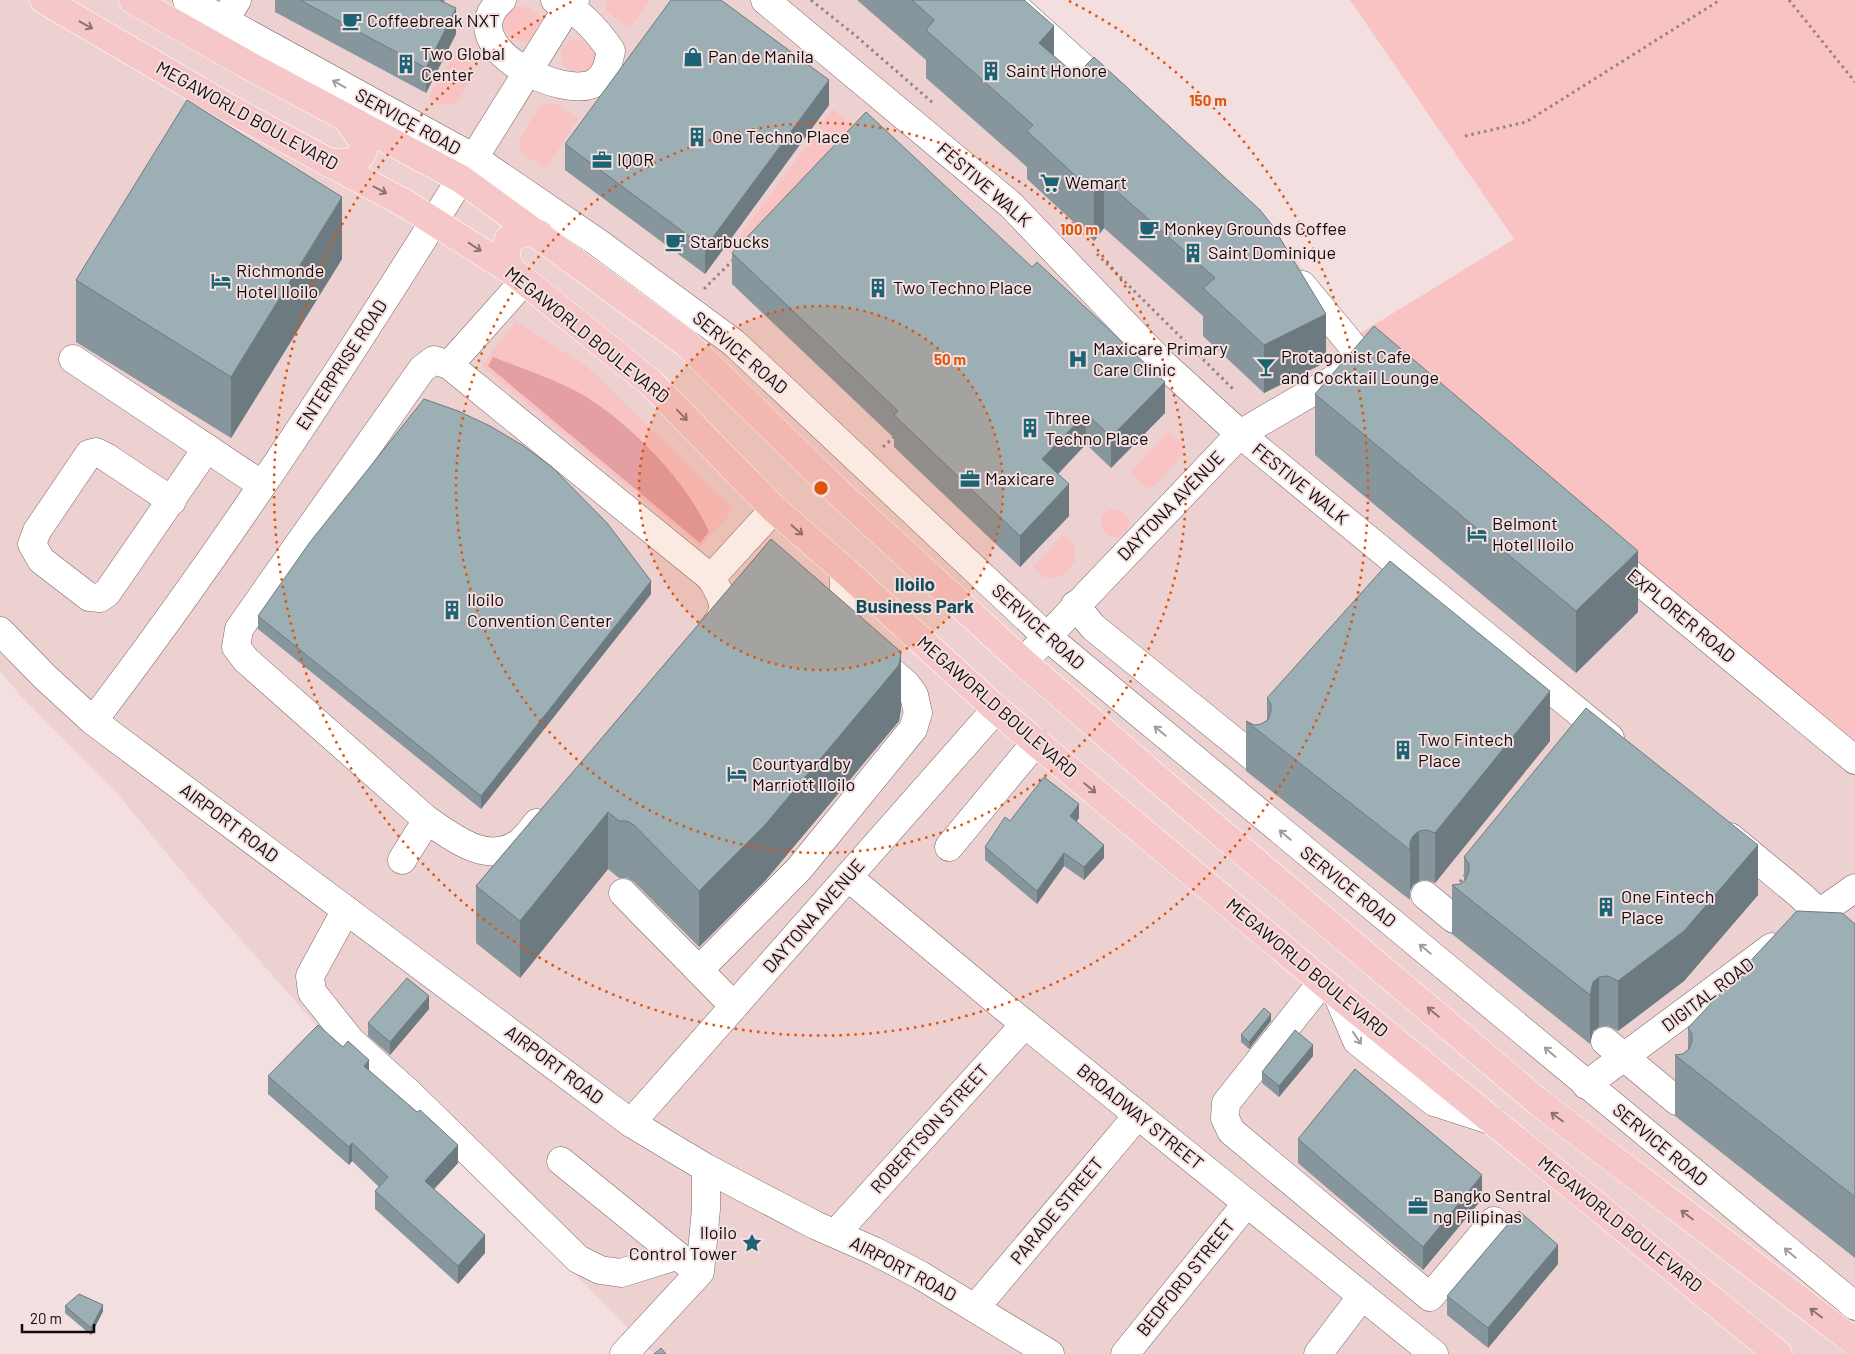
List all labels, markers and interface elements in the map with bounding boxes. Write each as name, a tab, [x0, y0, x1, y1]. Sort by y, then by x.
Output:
place label: Coffeebreak NXT	[367, 9, 499, 31]
cafe icon: Coffeebreak NXT	[341, 10, 363, 32]
one-way arrow	[78, 20, 93, 30]
place label: Two Global Center	[421, 42, 505, 85]
place label: Pan de Manila	[708, 45, 814, 67]
shop icon: Pan de Manila	[682, 46, 704, 68]
building icon: Two Global Center	[395, 53, 417, 75]
street label: MEGAWORLD BOULEVARD	[153, 56, 342, 174]
place label: Saint Honore	[1006, 59, 1107, 81]
building icon: Saint Honore	[980, 60, 1002, 82]
one-way arrow	[332, 79, 347, 89]
street label: SERVICE ROAD	[352, 83, 465, 159]
text: 150 m	[1189, 91, 1227, 109]
place label: One Techno Place	[712, 125, 849, 147]
building icon: One Techno Place	[686, 126, 708, 148]
street label: FESTIVE WALK	[933, 137, 1036, 231]
place label: IQOR	[617, 148, 654, 170]
office icon: IQOR	[591, 149, 613, 171]
place label: Wemart	[1065, 171, 1127, 193]
supermarket icon: Wemart	[1039, 172, 1061, 194]
one-way arrow	[372, 186, 387, 195]
place label: Monkey Grounds Coffee	[1164, 217, 1347, 239]
cafe icon: Monkey Grounds Coffee	[1138, 218, 1160, 240]
text: 100 m	[1060, 220, 1098, 238]
place label: Starbucks	[690, 230, 769, 252]
cafe icon: Starbucks	[664, 231, 686, 253]
place label: Saint Dominique	[1208, 241, 1336, 263]
one-way arrow	[468, 242, 482, 252]
building icon: Saint Dominique	[1182, 242, 1204, 264]
place label: Richmonde Hotel Iloilo	[236, 259, 324, 302]
street label: MEGAWORLD BOULEVARD	[501, 261, 674, 407]
hotel icon: Richmonde Hotel Iloilo	[210, 270, 232, 292]
place label: Two Techno Place	[893, 276, 1032, 298]
building icon: Two Techno Place	[867, 277, 889, 299]
street label: ENTERPRISE ROAD	[291, 295, 391, 434]
street label: SERVICE ROAD	[689, 306, 793, 398]
place label: Maxicare Primary Care Clinic	[1093, 337, 1228, 380]
place label: Protagonist Cafe and Cocktail Lounge	[1281, 345, 1439, 388]
hospital icon: Maxicare Primary Care Clinic	[1067, 348, 1089, 370]
text: 50 m	[934, 350, 966, 368]
bar icon: Protagonist Cafe and Cocktail Lounge	[1255, 356, 1277, 378]
place label: Three Techno Place	[1045, 406, 1149, 449]
one-way arrow	[676, 409, 688, 421]
building icon: Three Techno Place	[1019, 417, 1041, 439]
street label: FESTIVE WALK	[1248, 438, 1353, 529]
street label: DAYTONA AVENUE	[1112, 446, 1228, 565]
place label: Maxicare	[985, 467, 1055, 489]
office icon: Maxicare	[959, 468, 981, 490]
centre of rings	[812, 479, 830, 497]
place label: Belmont Hotel Iloilo	[1492, 512, 1574, 555]
hotel icon: Belmont Hotel Iloilo	[1466, 523, 1488, 545]
one-way arrow	[791, 524, 804, 536]
street label: EXPLORER ROAD	[1623, 564, 1740, 667]
district label: Iloilo Business Park	[856, 572, 974, 617]
street label: SERVICE ROAD	[988, 579, 1090, 674]
place label: Iloilo Convention Center	[467, 588, 612, 631]
building icon: Iloilo Convention Center	[441, 599, 463, 621]
street label: MEGAWORLD BOULEVARD	[913, 631, 1082, 782]
one-way arrow	[1154, 726, 1167, 737]
place label: Two Fintech Place	[1418, 728, 1513, 771]
building icon: Two Fintech Place	[1392, 739, 1414, 761]
place label: Courtyard by Marriott Iloilo	[752, 752, 855, 795]
hotel icon: Courtyard by Marriott Iloilo	[726, 763, 748, 785]
street label: AIRPORT ROAD	[176, 778, 283, 866]
one-way arrow	[1083, 782, 1096, 794]
one-way arrow	[1279, 829, 1292, 840]
street label: SERVICE ROAD	[1296, 841, 1401, 932]
street label: DAYTONA AVENUE	[758, 854, 869, 977]
place label: One Fintech Place	[1621, 885, 1714, 928]
street label: MEGAWORLD BOULEVARD	[1222, 893, 1393, 1042]
building icon: One Fintech Place	[1595, 896, 1617, 918]
one-way arrow	[1418, 943, 1431, 955]
street label: DIGITAL ROAD	[1657, 952, 1758, 1036]
one-way arrow	[1426, 1007, 1439, 1018]
street label: AIRPORT ROAD	[501, 1020, 608, 1108]
one-way arrow	[1352, 1031, 1363, 1045]
one-way arrow	[1544, 1046, 1557, 1058]
street label: ROBERTSON STREET	[865, 1059, 993, 1198]
street label: BROADWAY STREET	[1073, 1059, 1208, 1174]
street label: SERVICE ROAD	[1609, 1098, 1713, 1190]
one-way arrow	[1551, 1111, 1564, 1122]
street label: MEGAWORLD BOULEVARD	[1534, 1150, 1707, 1296]
street label: PARADE STREET	[1005, 1152, 1107, 1268]
place label: Bangko Sentral ng Pilipinas	[1433, 1184, 1551, 1227]
office icon: Bangko Sentral ng Pilipinas	[1407, 1195, 1429, 1217]
one-way arrow	[1680, 1210, 1694, 1220]
street label: BEDFORD STREET	[1131, 1215, 1239, 1340]
place label: Iloilo Control Tower	[629, 1221, 737, 1264]
street label: AIRPORT ROAD	[846, 1231, 961, 1305]
place icon: Iloilo Control Tower	[741, 1232, 763, 1254]
one-way arrow	[1783, 1248, 1796, 1259]
scale bar	[22, 1302, 95, 1334]
one-way arrow	[1809, 1308, 1823, 1318]
text: 20 m	[30, 1309, 62, 1327]

